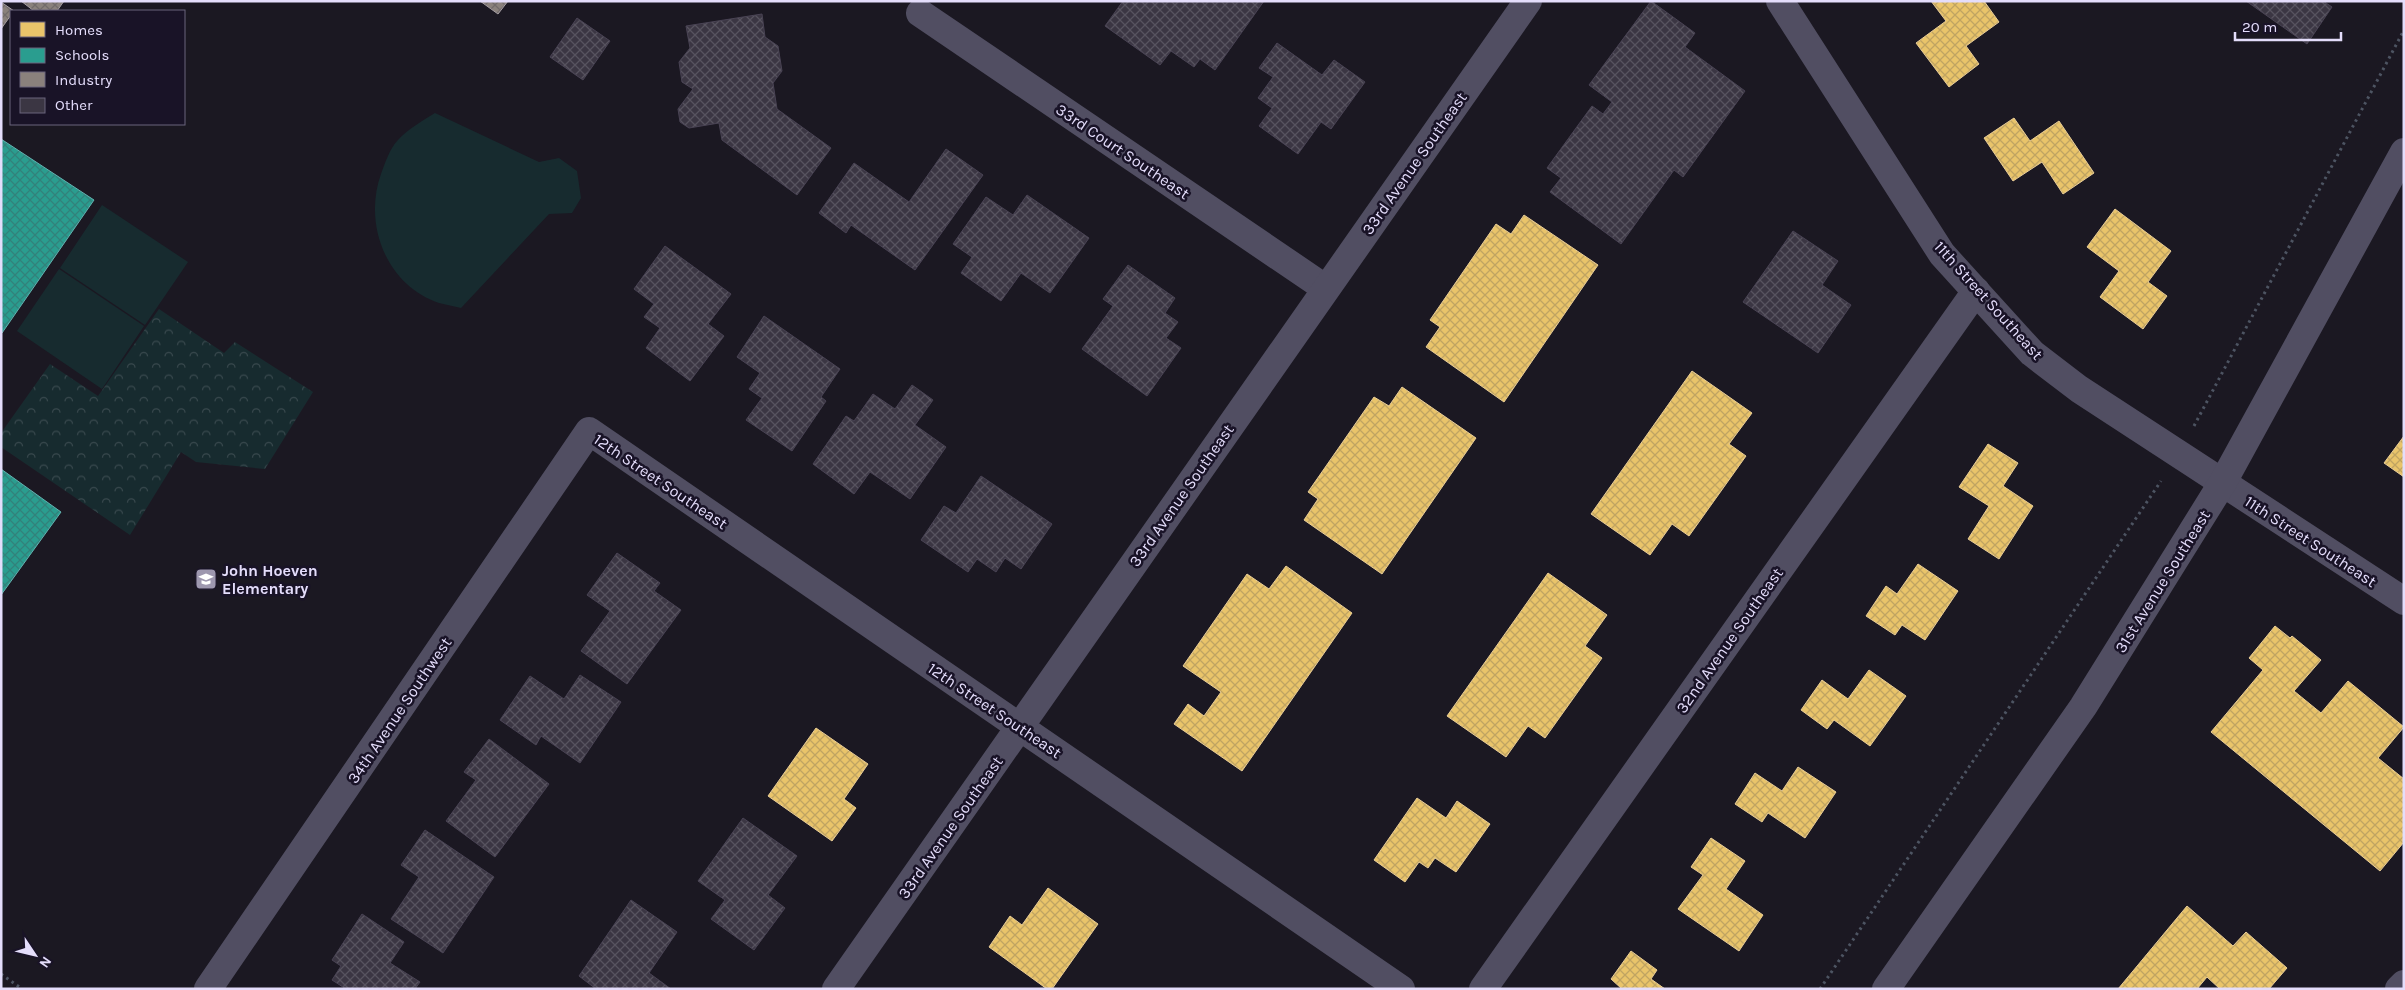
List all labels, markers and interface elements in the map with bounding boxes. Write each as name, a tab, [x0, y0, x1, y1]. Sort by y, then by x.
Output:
legend	[10, 10, 185, 125]
scale bar	[2235, 10, 2341, 42]
text: 20 m	[2242, 18, 2277, 36]
text: Homes	[55, 21, 103, 39]
text: Schools	[55, 46, 109, 64]
text: Industry	[55, 71, 112, 89]
street label: 33rd Avenue Southeast	[1358, 88, 1471, 238]
text: Other	[55, 96, 93, 114]
street label: 33rd Court Southeast	[1052, 100, 1193, 203]
street label: 11th Street Southeast	[1930, 237, 2047, 364]
street label: 33rd Avenue Southeast	[1125, 420, 1238, 570]
street label: 12th Street Southeast	[590, 430, 731, 533]
street label: 11th Street Southeast	[2241, 492, 2380, 591]
street label: 31st Avenue Southeast	[2111, 506, 2214, 656]
place label: John Hoeven Elementary	[222, 561, 318, 598]
street label: 32nd Avenue Southeast	[1672, 564, 1787, 717]
school or university icon: John Hoeven Elementary	[194, 567, 218, 591]
street label: 34th Avenue Southwest	[343, 634, 455, 787]
street label: 12th Street Southeast	[924, 659, 1065, 762]
street label: 33rd Avenue Southeast	[894, 752, 1007, 902]
north arrow	[10, 930, 60, 980]
text: N	[35, 953, 55, 971]

